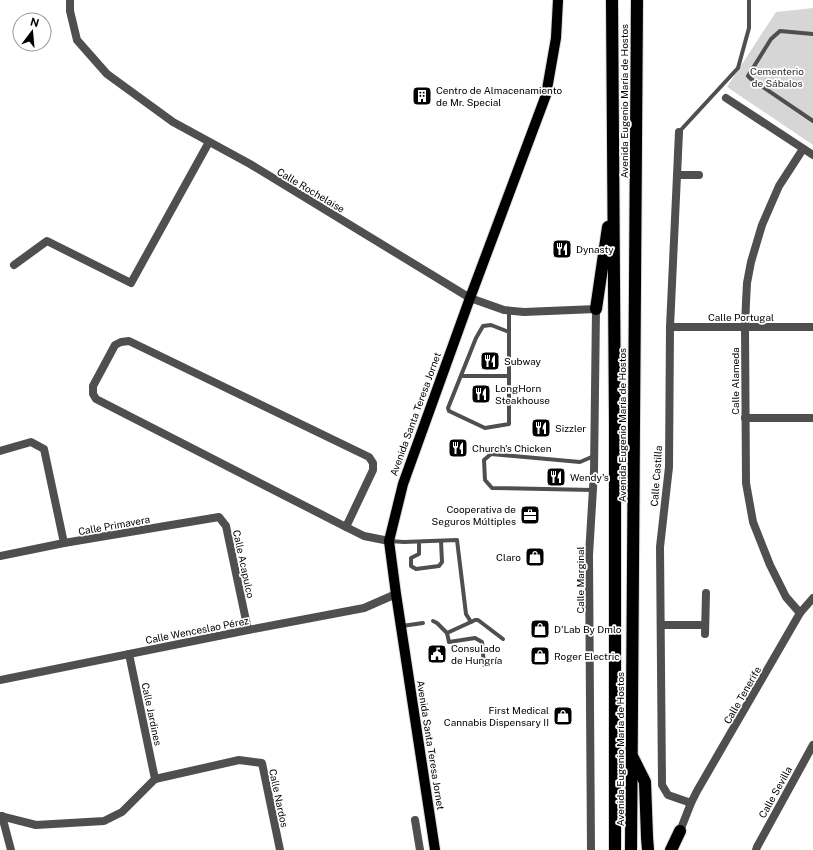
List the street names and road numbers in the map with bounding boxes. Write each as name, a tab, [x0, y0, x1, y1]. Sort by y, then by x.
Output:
street label: Avenida Eugenio María de Hostos	[618, 24, 630, 178]
street label: Calle Rochelaise	[275, 165, 347, 215]
street label: Calle Portugal	[708, 311, 774, 323]
street label: Calle Alameda	[729, 347, 741, 415]
street label: Avenida Eugenio María de Hostos	[616, 348, 628, 502]
street label: Avenida Santa Teresa Jornet	[387, 350, 443, 478]
street label: Calle Castilla	[648, 445, 664, 507]
street label: Calle Primavera	[77, 513, 151, 537]
street label: Calle Acapulco	[231, 529, 257, 600]
street label: Calle Marginal	[574, 546, 586, 614]
street label: Calle Wenceslao Pérez	[144, 614, 250, 646]
street label: Calle Tenerife	[721, 664, 763, 726]
street label: Avenida Eugenio María de Hostos	[614, 672, 626, 826]
street label: Avenida Santa Teresa Jornet	[415, 679, 447, 811]
street label: Calle Jardines	[139, 681, 165, 747]
street label: Calle Sevilla	[756, 764, 794, 820]
street label: Calle Nardos	[267, 768, 291, 828]

